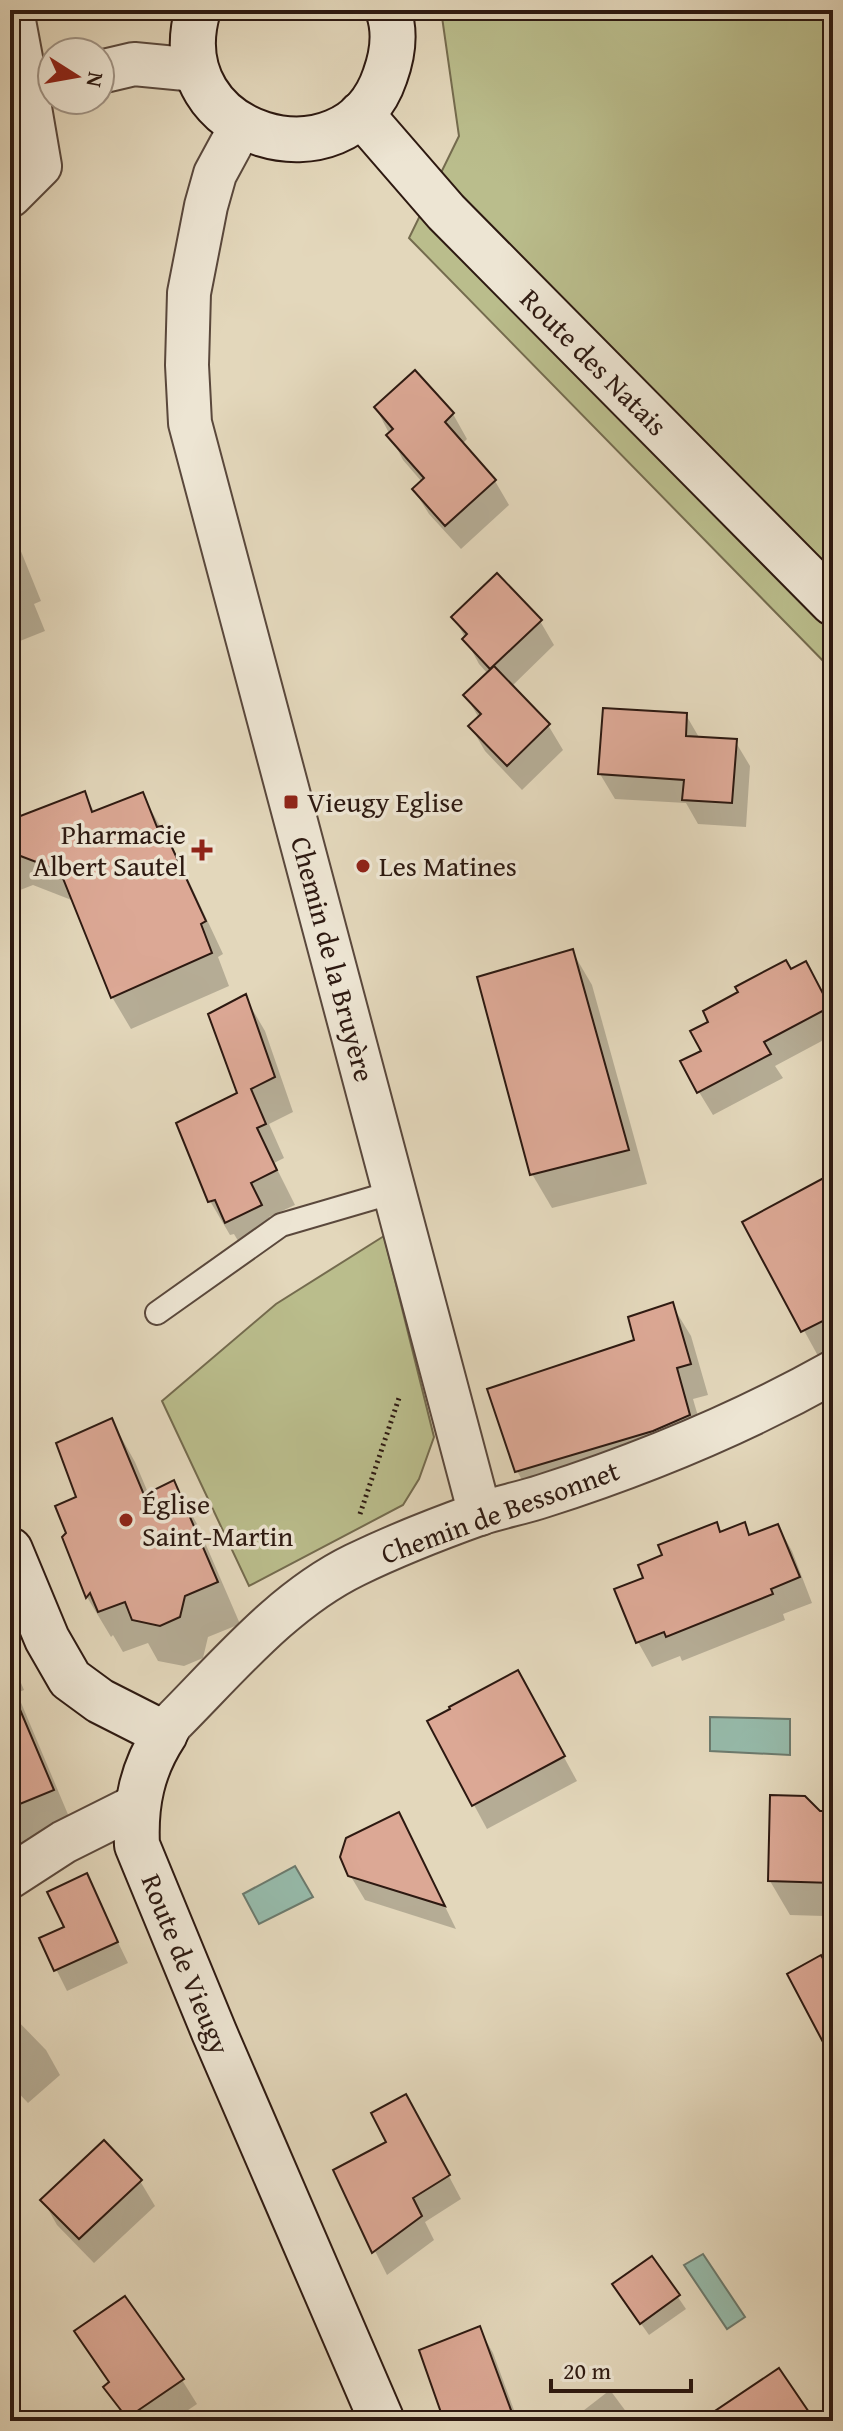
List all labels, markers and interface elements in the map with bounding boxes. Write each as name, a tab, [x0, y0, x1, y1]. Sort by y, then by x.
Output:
north arrow	[36, 36, 116, 116]
text: N	[78, 70, 113, 90]
street label: Route des Natais	[511, 279, 677, 445]
place label: Vieugy Eglise	[307, 781, 464, 822]
marker: Vieugy Eglise	[282, 793, 300, 811]
place label: Pharmacie Albert Sautel	[33, 813, 186, 886]
street label: Chemin de la Bruyère	[281, 832, 386, 1086]
marker: Pharmacie Albert Sautel	[193, 841, 211, 859]
place label: Les Matines	[379, 845, 517, 886]
marker: Les Matines	[354, 857, 372, 875]
street label: Chemin de Bessonnet	[375, 1449, 625, 1574]
place label: Église Saint-Martin	[142, 1483, 293, 1556]
marker: Église Saint-Martin	[117, 1511, 135, 1529]
street label: Route de Vieugy	[132, 1867, 241, 2060]
scale bar	[551, 2343, 691, 2393]
text: 20 m	[563, 2353, 611, 2388]

